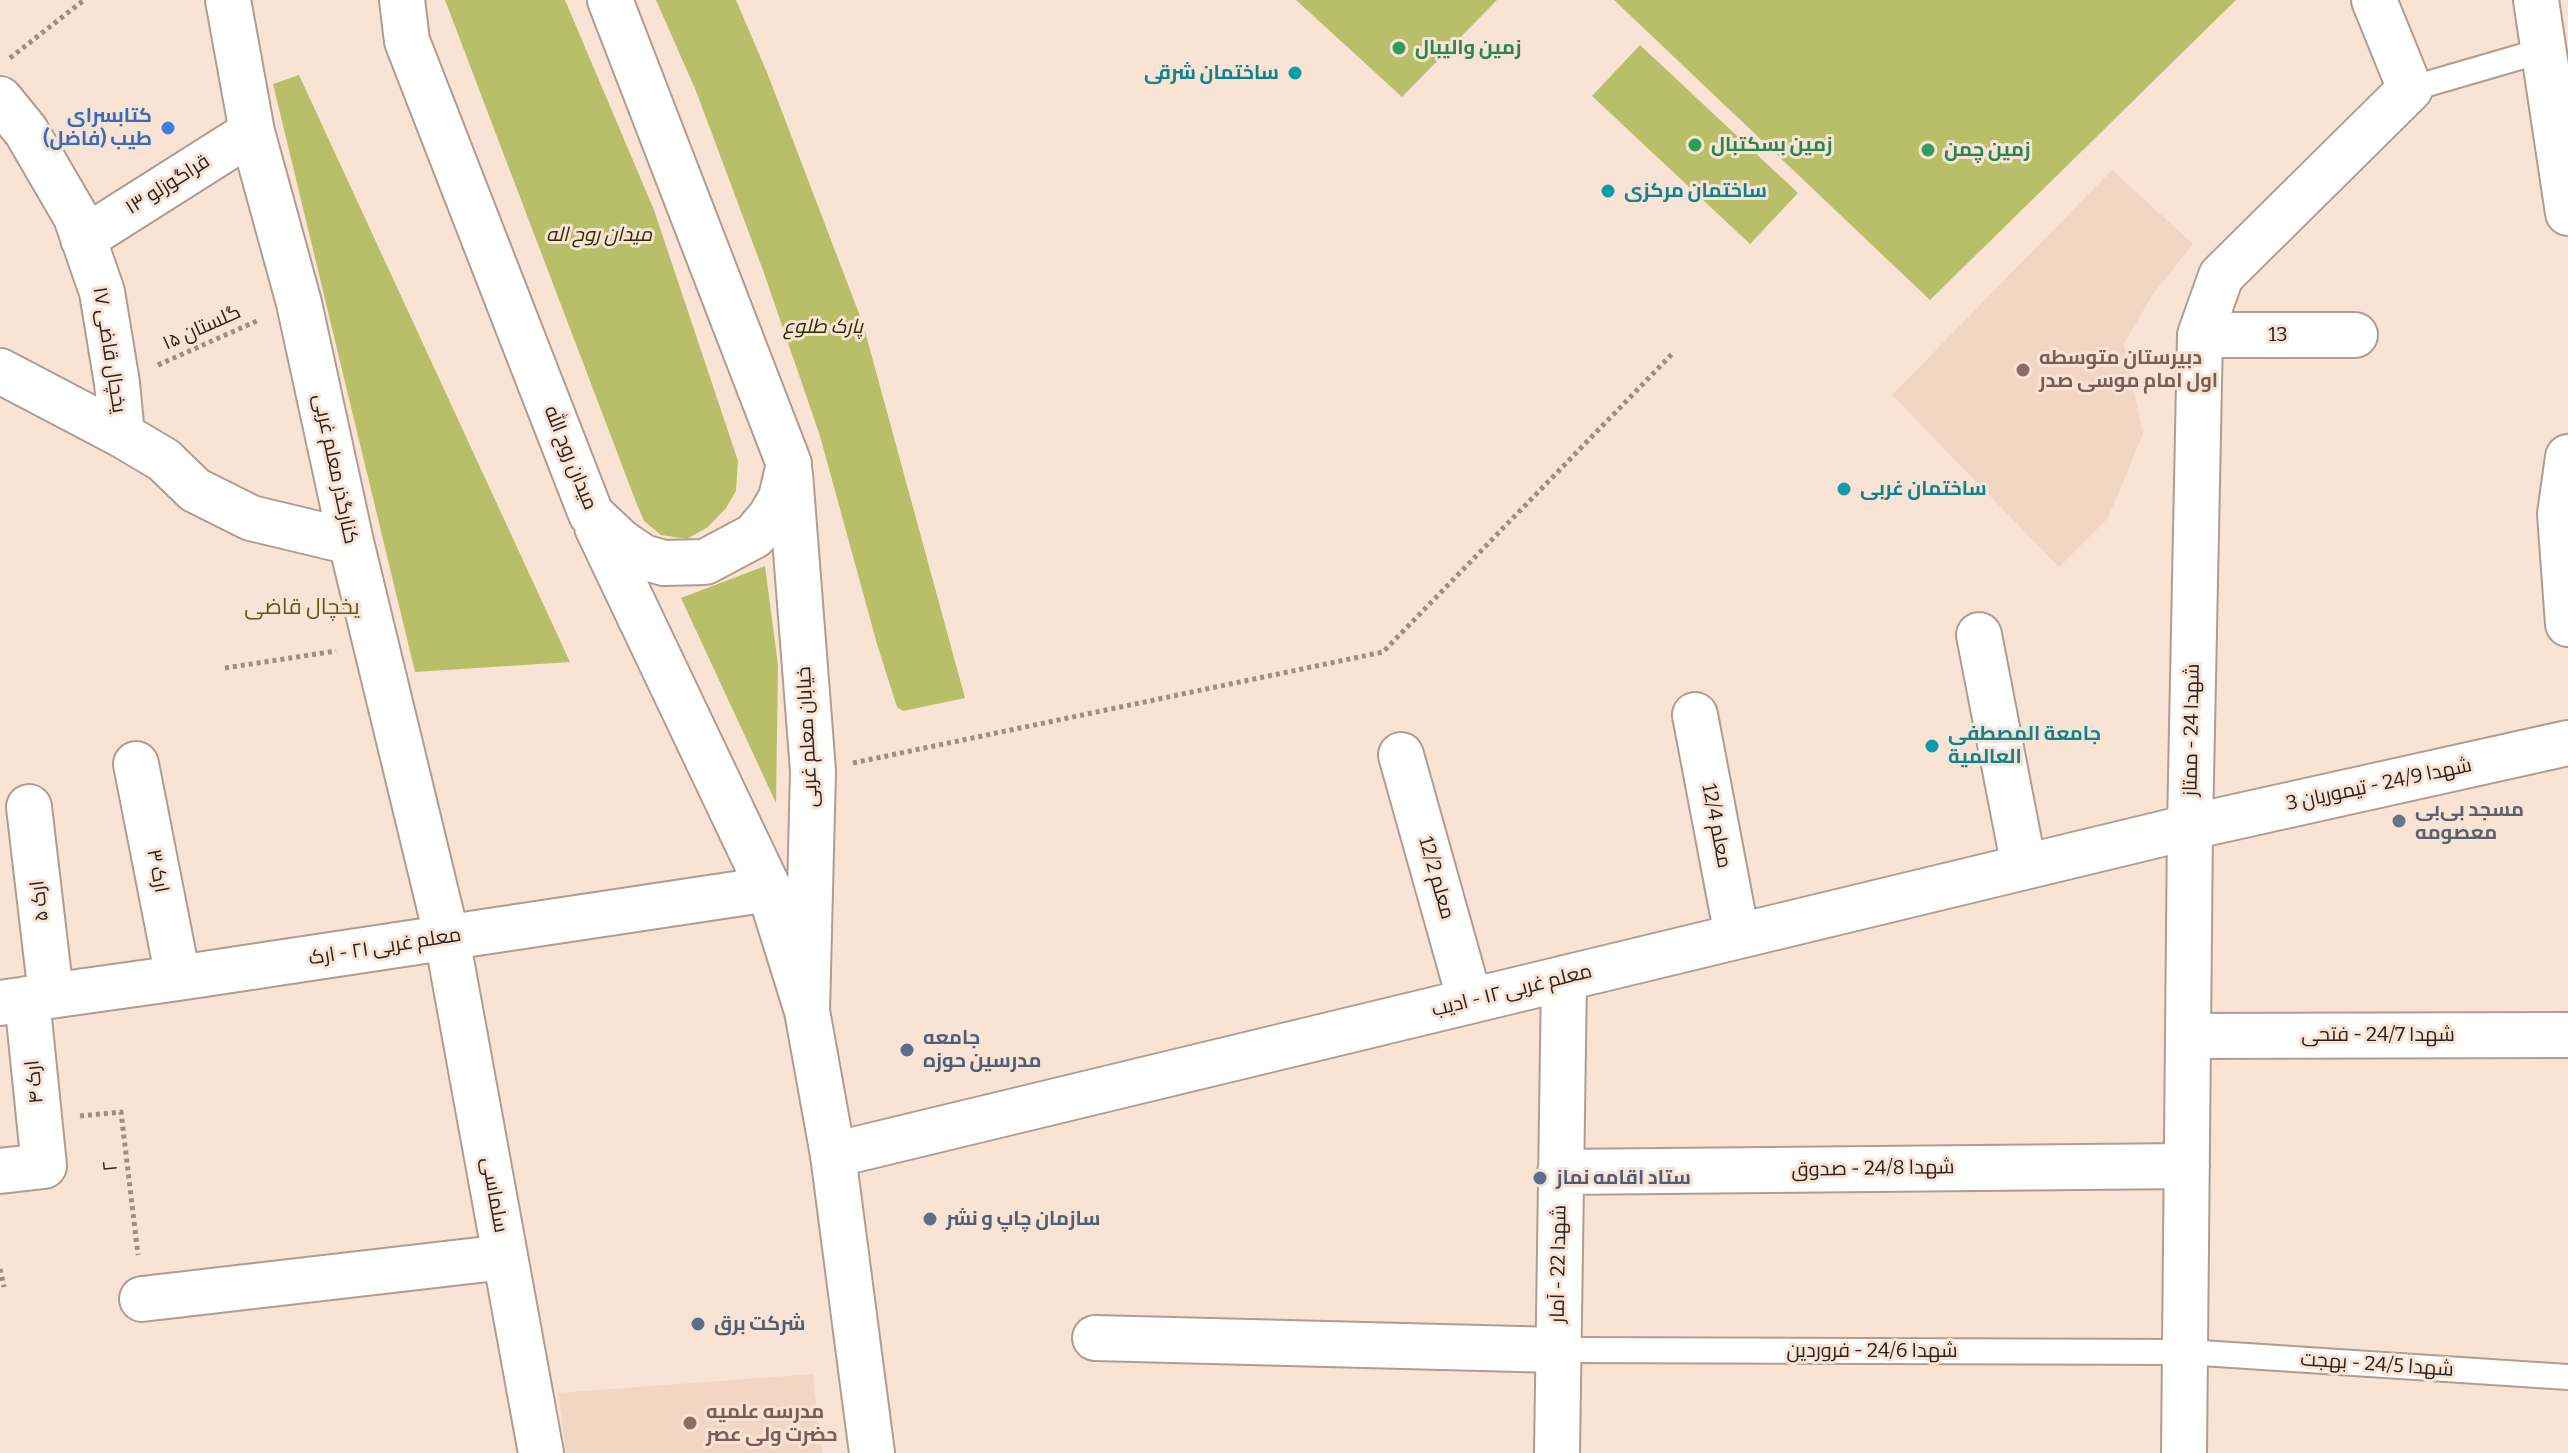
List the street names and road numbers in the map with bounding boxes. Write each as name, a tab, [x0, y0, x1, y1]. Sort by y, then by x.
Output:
street label: ۱۳ قراگوزلو	[122, 150, 214, 220]
street label: ۱۷ یخچال قاضی	[87, 285, 131, 415]
street label: ۱۵ گلستان	[159, 300, 245, 356]
street label: 13	[2268, 323, 2288, 347]
street label: کنارگذر معلم غربی	[307, 392, 363, 546]
street label: میدان روح الله	[538, 402, 602, 514]
street label: شهدا 24 - ممتاز	[2179, 663, 2205, 797]
street label: خیابان معلم غربی	[792, 666, 824, 808]
street label: شهدا 24/9 - تیموریان 3	[2284, 754, 2474, 816]
street label: معلم 12/4	[1696, 782, 1736, 870]
street label: معلم 12/2	[1413, 834, 1459, 922]
street label: ارک ۳	[141, 847, 173, 895]
street label: ارک ۵	[26, 879, 54, 923]
street label: معلم غربی ۲۱ - ارک	[307, 923, 463, 971]
street label: معلم غربی ۱۲ - ادیب	[1429, 959, 1595, 1023]
street label: شهدا 24/7 - فتحی	[2301, 1023, 2455, 1047]
street label: ارک ۴	[21, 1059, 49, 1105]
street label: سلماسی	[476, 1155, 512, 1235]
street label: شهدا 24/8 - صدوق	[1791, 1156, 1955, 1182]
street label: ۲	[99, 1160, 123, 1172]
street label: شهدا 22 - آمار	[1546, 1205, 1572, 1323]
street label: شهدا 24/6 - فروردین	[1787, 1339, 1957, 1363]
street label: شهدا 24/5 - بهجت	[2300, 1348, 2454, 1382]

